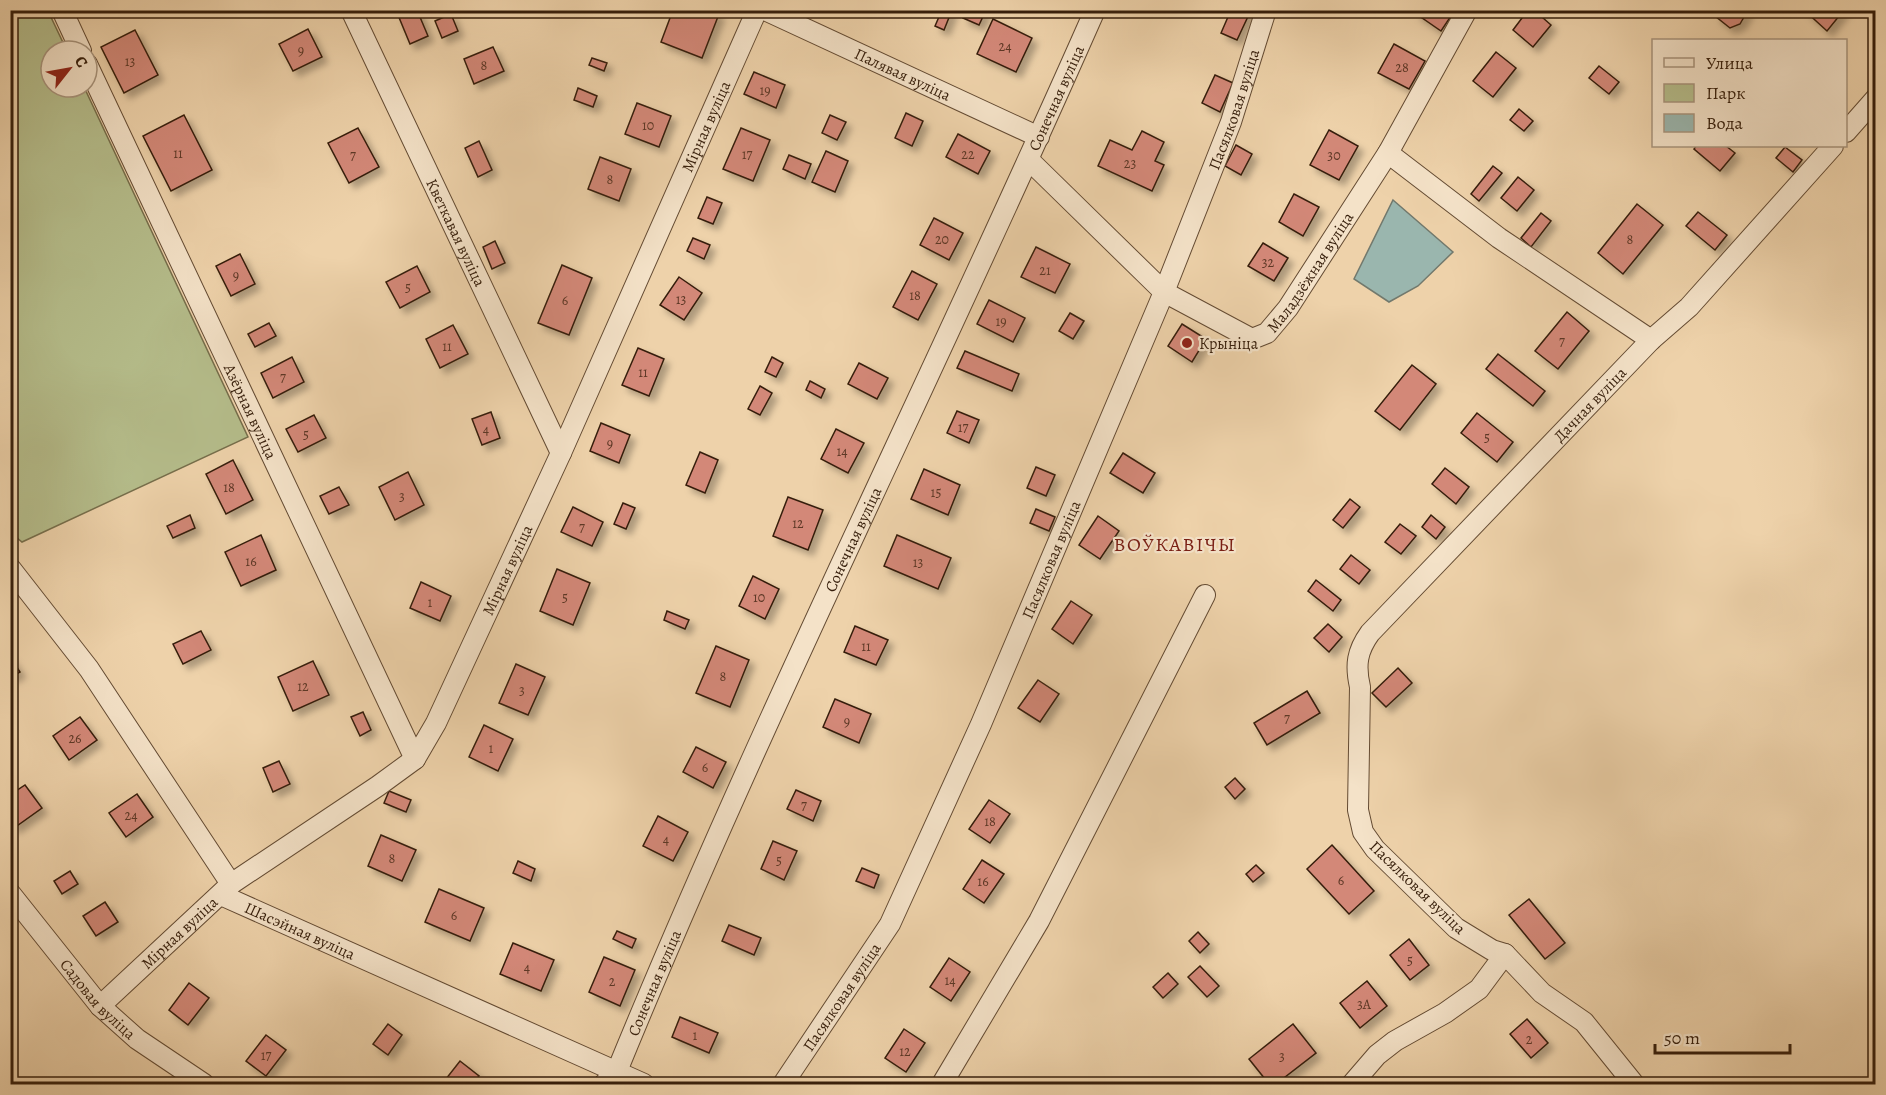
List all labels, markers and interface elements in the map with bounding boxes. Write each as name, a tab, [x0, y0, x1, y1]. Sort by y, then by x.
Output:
house number: 24	[999, 37, 1012, 56]
north arrow	[39, 39, 99, 99]
legend	[1652, 39, 1847, 147]
house number: 9	[298, 41, 304, 60]
street label: Сонечная вуліца	[1024, 42, 1090, 154]
street label: Палявая вуліца	[851, 43, 955, 107]
street label: Пасялковая вуліца	[1203, 46, 1265, 173]
text: Улица	[1706, 51, 1754, 75]
text: С	[69, 52, 93, 72]
house number: 13	[125, 52, 135, 71]
house number: 8	[481, 56, 488, 75]
house number: 28	[1395, 58, 1409, 77]
street label: Мірная вуліца	[677, 77, 737, 176]
house number: 19	[759, 81, 771, 100]
text: Парк	[1706, 81, 1746, 105]
text: Вода	[1706, 111, 1744, 135]
house number: 10	[642, 116, 654, 135]
house number: 11	[173, 144, 183, 163]
house number: 17	[742, 145, 752, 164]
house number: 22	[961, 145, 975, 164]
house number: 7	[350, 146, 356, 165]
house number: 30	[1327, 146, 1341, 165]
house number: 23	[1124, 154, 1136, 173]
house number: 8	[607, 170, 614, 189]
street label: Кветкавая вуліца	[420, 175, 491, 291]
street label: Маладзёжная вуліца	[1262, 207, 1359, 338]
house number: 20	[935, 230, 949, 249]
house number: 8	[1627, 230, 1634, 249]
house number: 32	[1262, 253, 1275, 272]
house number: 21	[1039, 261, 1051, 280]
house number: 9	[233, 266, 239, 285]
house number: 5	[405, 278, 411, 297]
house number: 18	[909, 286, 921, 305]
house number: 13	[676, 290, 686, 309]
house number: 6	[562, 291, 568, 310]
house number: 19	[995, 312, 1007, 331]
house number: 7	[1559, 332, 1565, 351]
place label: Крыніца	[1199, 333, 1259, 355]
marker: Крыніца	[1180, 336, 1194, 350]
house number: 11	[442, 337, 452, 356]
street label: Азёрная вуліца	[218, 359, 282, 464]
street label: Дачная вуліца	[1549, 362, 1632, 447]
house number: 11	[638, 363, 648, 382]
house number: 7	[280, 368, 286, 387]
house number: 17	[958, 418, 968, 437]
house number: 4	[483, 420, 489, 439]
house number: 5	[303, 425, 309, 444]
house number: 5	[1484, 428, 1490, 447]
house number: 9	[607, 434, 613, 453]
house number: 14	[836, 442, 848, 461]
house number: 18	[223, 478, 235, 497]
street label: Сонечная вуліца	[820, 483, 888, 596]
house number: 15	[931, 483, 941, 502]
house number: 3	[399, 487, 405, 506]
street label: Пасялковая вуліца	[1017, 497, 1087, 622]
house number: 12	[792, 514, 804, 533]
house number: 7	[579, 518, 585, 537]
street label: Мірная вуліца	[477, 521, 539, 619]
district label: ВОЎКАВІЧЫ	[1114, 531, 1236, 558]
house number: 16	[245, 552, 257, 571]
house number: 13	[913, 553, 923, 572]
house number: 5	[562, 588, 568, 607]
house number: 10	[753, 588, 765, 607]
house number: 1	[428, 593, 433, 612]
house number: 11	[861, 637, 871, 656]
house number: 8	[720, 667, 727, 686]
house number: 12	[297, 677, 309, 696]
house number: 3	[519, 681, 525, 700]
house number: 7	[1284, 709, 1290, 728]
house number: 9	[844, 712, 850, 731]
house number: 26	[68, 729, 82, 748]
house number: 1	[489, 739, 494, 758]
house number: 6	[702, 758, 708, 777]
house number: 7	[801, 796, 807, 815]
house number: 24	[125, 806, 138, 825]
house number: 18	[984, 812, 996, 831]
house number: 4	[663, 830, 669, 849]
street label: Пасялковая вуліца	[1364, 836, 1471, 940]
house number: 8	[389, 849, 396, 868]
house number: 5	[776, 851, 782, 870]
house number: 6	[1338, 871, 1344, 890]
house number: 16	[977, 872, 989, 891]
street label: Мірная вуліца	[137, 891, 223, 974]
street label: Шасэйная вуліца	[241, 897, 359, 966]
house number: 6	[451, 906, 457, 925]
street label: Сонечная вуліца	[623, 926, 687, 1040]
street label: Пасялковая вуліца	[798, 938, 887, 1056]
house number: 5	[1407, 951, 1413, 970]
street label: Садовая вуліца	[55, 954, 141, 1045]
house number: 4	[524, 958, 530, 977]
house number: 14	[944, 971, 956, 990]
house number: 2	[609, 972, 616, 991]
house number: 3А	[1357, 995, 1372, 1014]
scale bar	[1655, 1017, 1790, 1055]
house number: 1	[693, 1026, 698, 1045]
text: 50 m	[1664, 1026, 1700, 1050]
house number: 2	[1526, 1030, 1533, 1049]
house number: 12	[899, 1042, 911, 1061]
house number: 17	[261, 1046, 271, 1065]
house number: 3	[1279, 1047, 1285, 1066]

